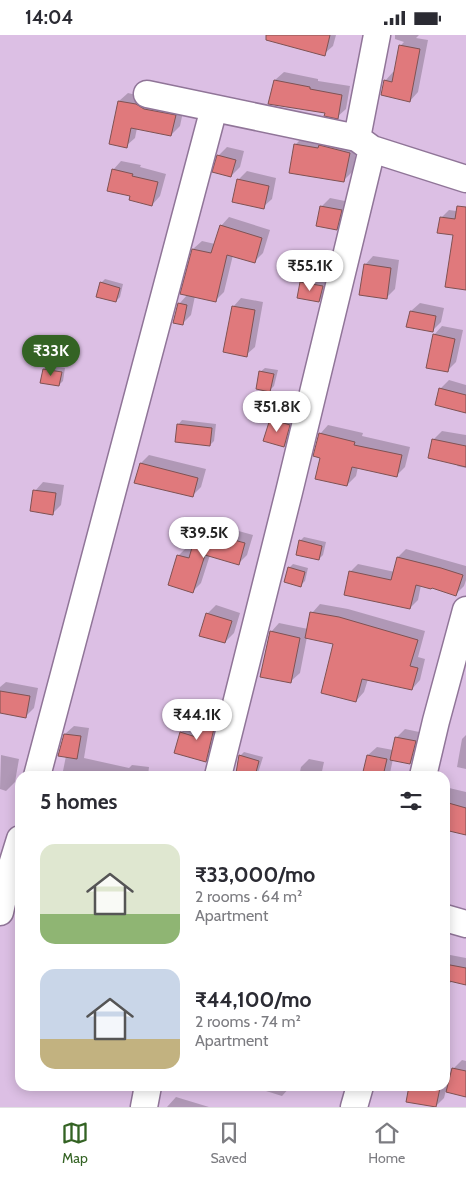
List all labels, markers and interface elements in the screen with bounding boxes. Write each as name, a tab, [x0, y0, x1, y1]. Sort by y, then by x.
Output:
text: 14:04	[25, 6, 73, 29]
pin: ₹55.1K	[269, 249, 351, 292]
text: ₹55.1K	[287, 256, 333, 275]
pin: ₹33K	[21, 335, 81, 377]
text: ₹33K	[33, 341, 69, 360]
pin: ₹51.8K	[236, 391, 318, 433]
text: ₹51.8K	[254, 397, 300, 416]
pin: ₹39.5K	[163, 517, 245, 559]
text: ₹39.5K	[180, 523, 228, 542]
pin: ₹44.1K	[156, 699, 238, 741]
text: ₹44.1K	[173, 705, 221, 724]
icon: filters	[397, 787, 425, 815]
text: 5 homes	[40, 789, 118, 814]
text: ₹33,000/mo	[195, 862, 315, 887]
icon: home	[80, 864, 140, 924]
text: 2 rooms · 64 m²	[195, 887, 302, 906]
text: Apartment	[195, 906, 268, 925]
text: ₹44,100/mo	[195, 987, 311, 1012]
icon: home	[80, 989, 140, 1049]
text: 2 rooms · 74 m²	[195, 1012, 301, 1031]
text: Apartment	[195, 1031, 268, 1050]
tab: Map	[61, 1119, 89, 1167]
tab: Saved	[210, 1119, 247, 1167]
tab: Home	[368, 1119, 405, 1167]

